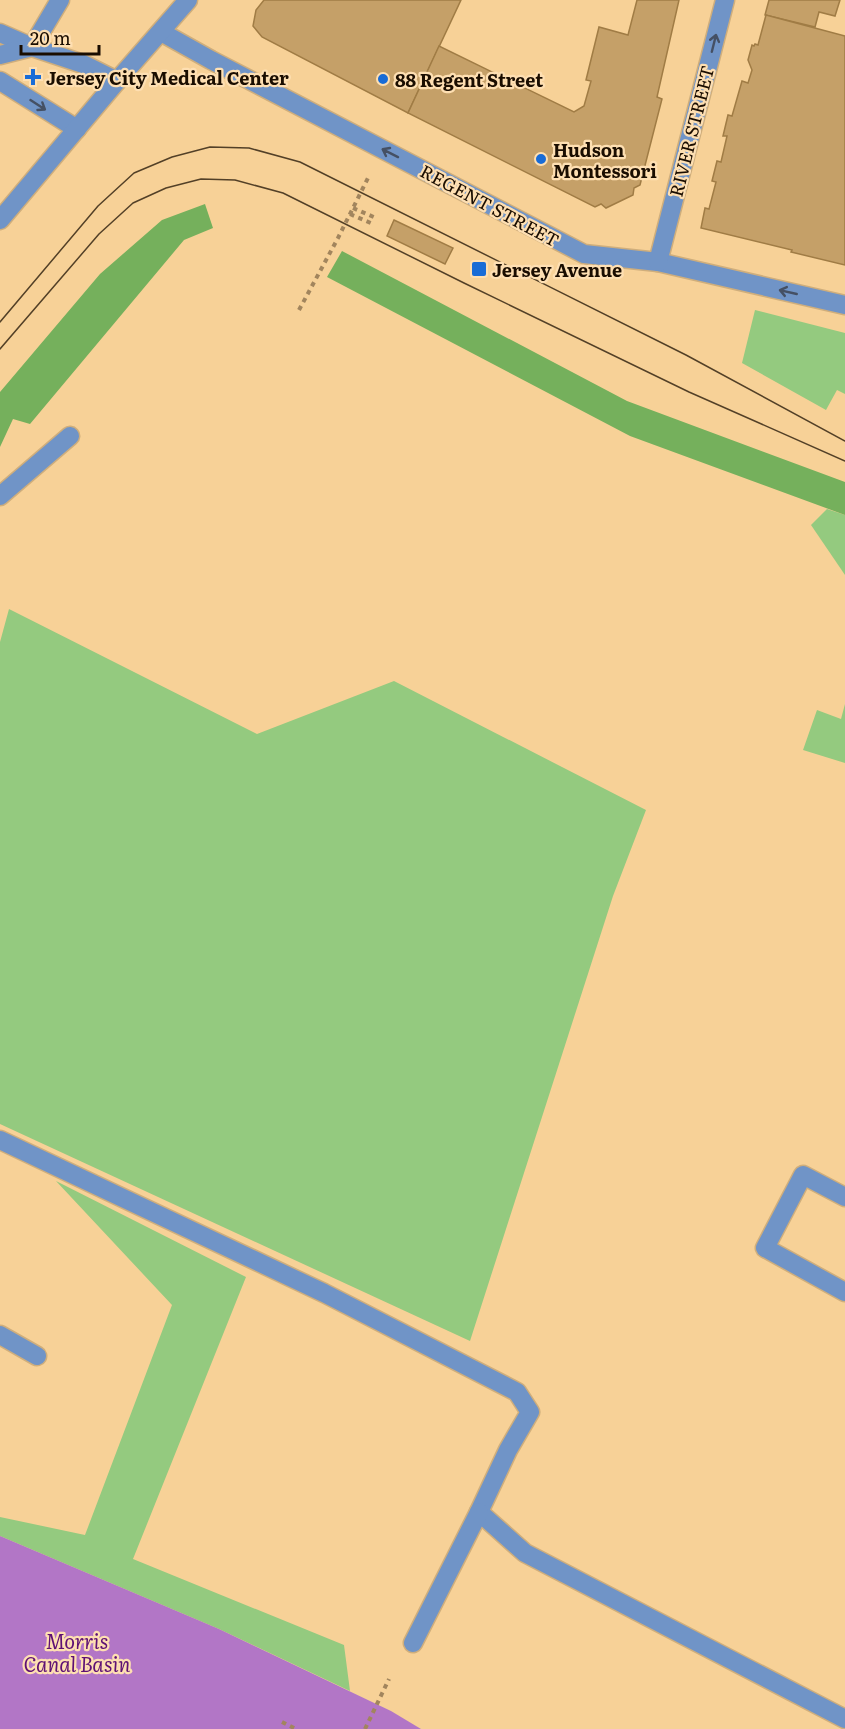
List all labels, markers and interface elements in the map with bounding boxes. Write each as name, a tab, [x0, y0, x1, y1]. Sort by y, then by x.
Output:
scale bar	[21, 18, 99, 56]
text: 20 m	[30, 24, 71, 51]
one-way arrow	[709, 34, 720, 53]
street label: RIVER STREET	[662, 63, 720, 199]
place label: Jersey City Medical Center	[46, 64, 289, 91]
place label: 88 Regent Street	[395, 66, 543, 93]
marker: Jersey City Medical Center	[24, 68, 42, 86]
marker: 88 Regent Street	[376, 72, 390, 86]
one-way arrow	[29, 100, 46, 112]
place label: Hudson Montessori	[553, 136, 657, 184]
one-way arrow	[382, 147, 400, 158]
marker: Hudson Montessori	[534, 152, 548, 166]
street label: REGENT STREET	[416, 157, 564, 253]
place label: Jersey Avenue	[492, 256, 622, 283]
marker: Jersey Avenue	[470, 260, 488, 278]
one-way arrow	[779, 285, 798, 297]
water label: Morris Canal Basin	[24, 1625, 130, 1678]

